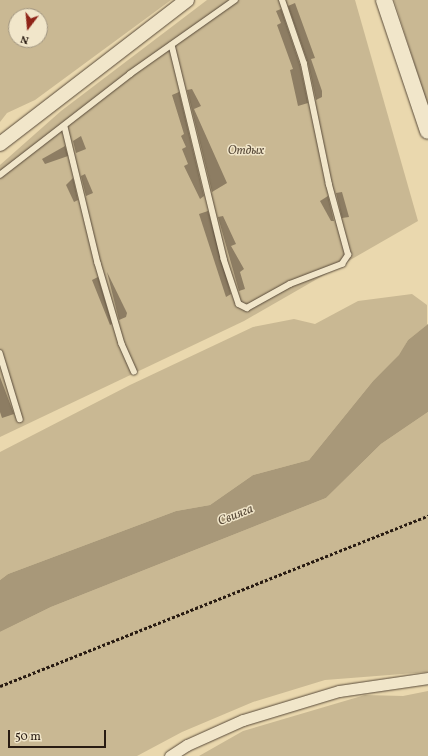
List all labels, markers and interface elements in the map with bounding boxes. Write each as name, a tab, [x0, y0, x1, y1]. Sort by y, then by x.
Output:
north arrow	[8, 8, 48, 48]
text: N	[19, 31, 31, 47]
park label: Отдых	[228, 145, 264, 159]
water label: Свияга	[216, 502, 256, 530]
scale bar	[10, 722, 108, 748]
text: 50 m	[15, 729, 41, 745]

